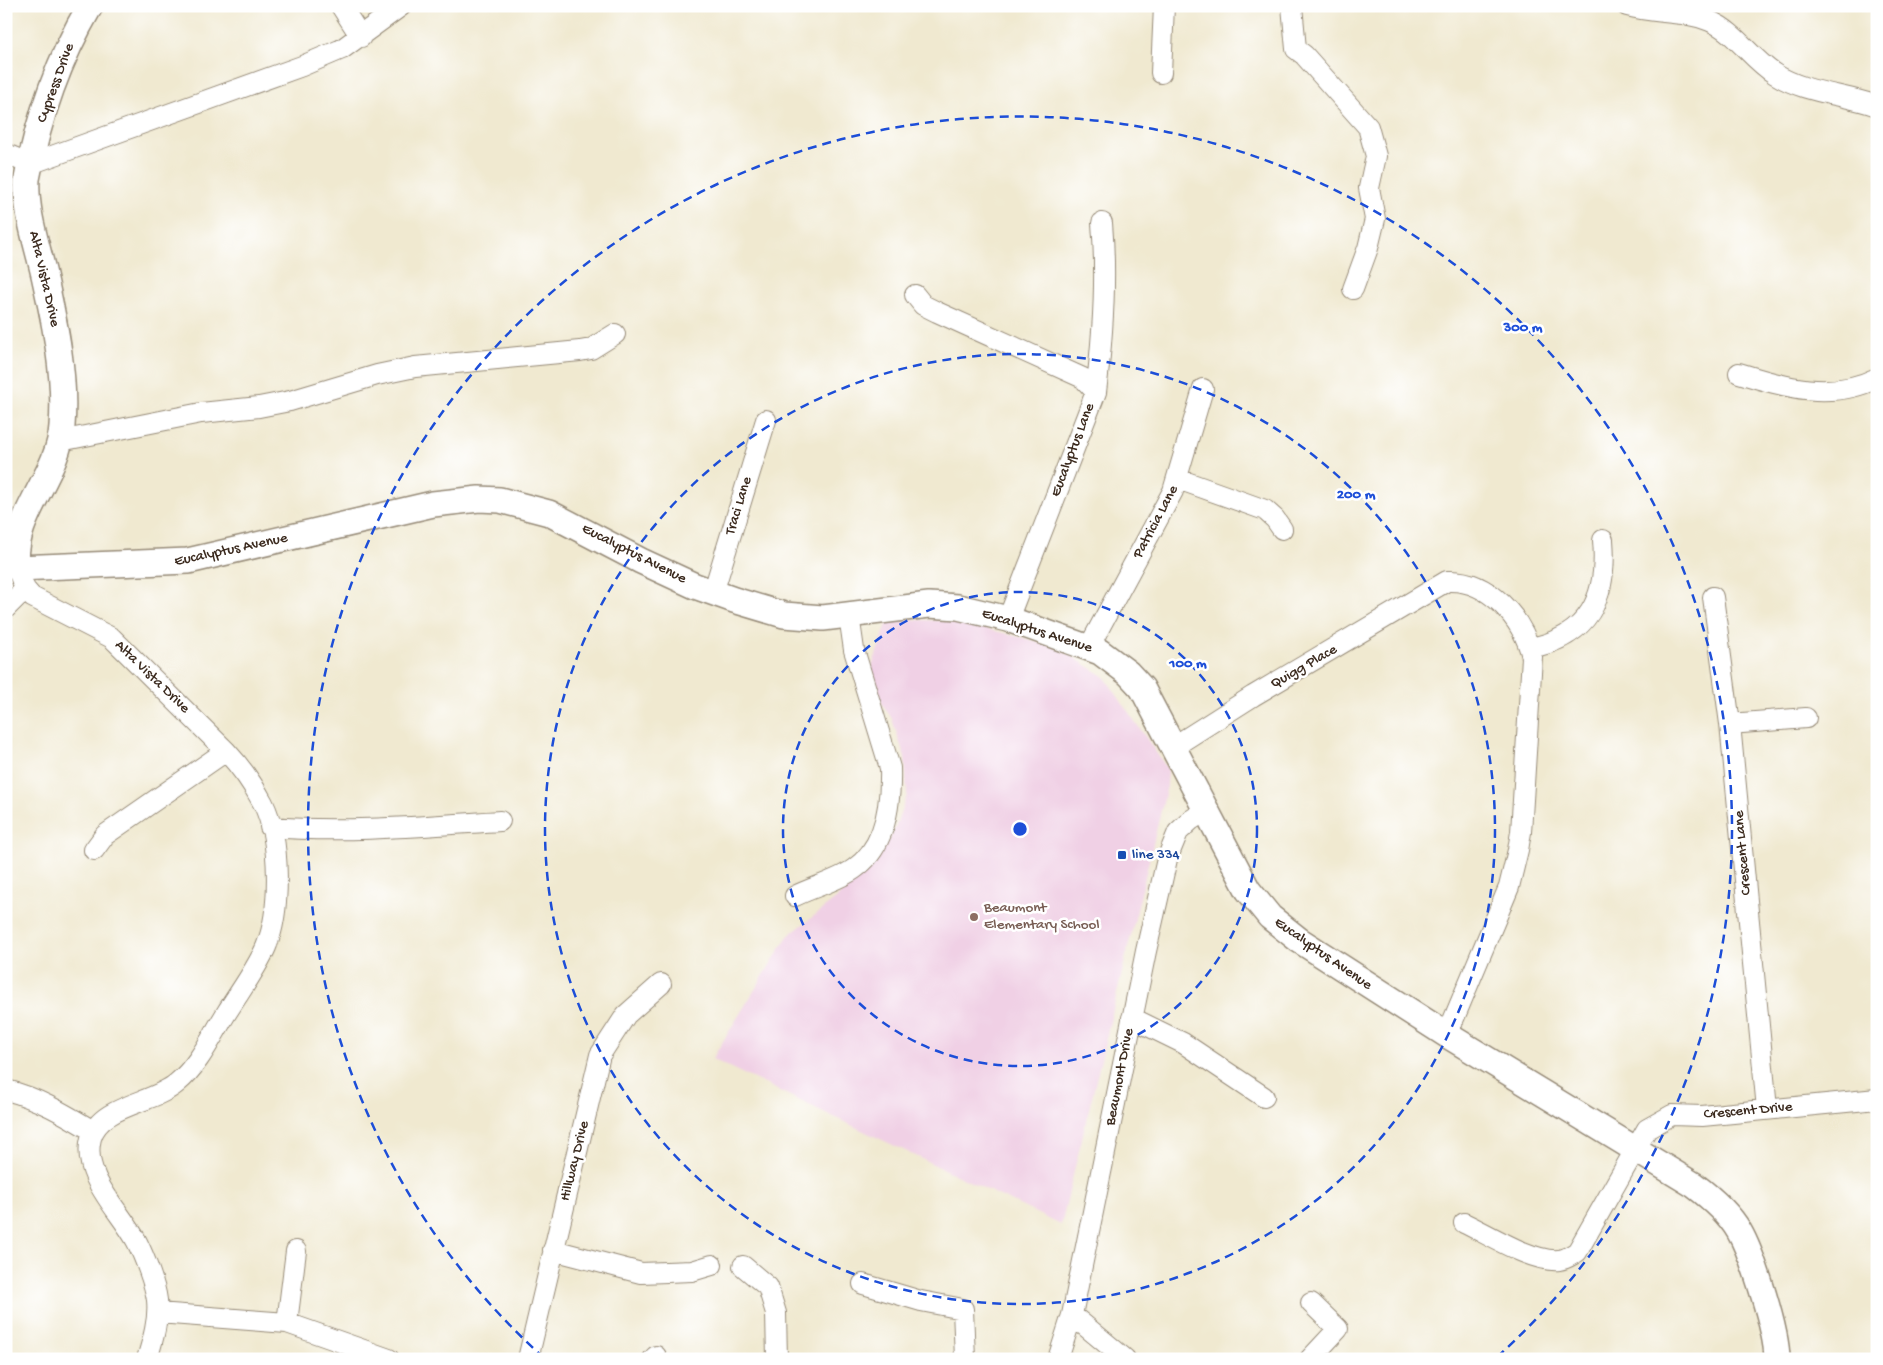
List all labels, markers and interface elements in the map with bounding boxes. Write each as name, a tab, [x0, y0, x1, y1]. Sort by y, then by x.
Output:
street label: Cypress Drive	[33, 41, 79, 125]
street label: Alta Vista Drive	[24, 229, 64, 329]
text: 300 m	[1502, 319, 1543, 337]
street label: Eucalyptus Lane	[1047, 400, 1099, 499]
street label: Traci Lane	[721, 474, 756, 538]
street label: Patricia Lane	[1129, 482, 1183, 563]
text: 200 m	[1337, 486, 1376, 504]
street label: Eucalyptus Avenue	[579, 520, 690, 588]
street label: Eucalyptus Avenue	[173, 529, 289, 571]
street label: Eucalyptus Avenue	[979, 605, 1095, 657]
street label: Alta Vista Drive	[111, 636, 194, 718]
street label: Quigg Place	[1268, 641, 1341, 693]
text: 100 m	[1168, 655, 1207, 673]
street label: Crescent Lane	[1730, 810, 1756, 896]
centre of rings	[1011, 820, 1029, 838]
place label: line 334	[1132, 846, 1180, 864]
marker: line 334	[1116, 849, 1128, 861]
place label: Beaumont Elementary School	[983, 899, 1100, 934]
marker: Beaumont Elementary School	[968, 911, 980, 923]
street label: Eucalyptus Avenue	[1271, 914, 1376, 995]
street label: Beaumont Drive	[1102, 1027, 1138, 1128]
street label: Crescent Drive	[1703, 1098, 1793, 1124]
street label: Hillway Drive	[556, 1119, 594, 1203]

